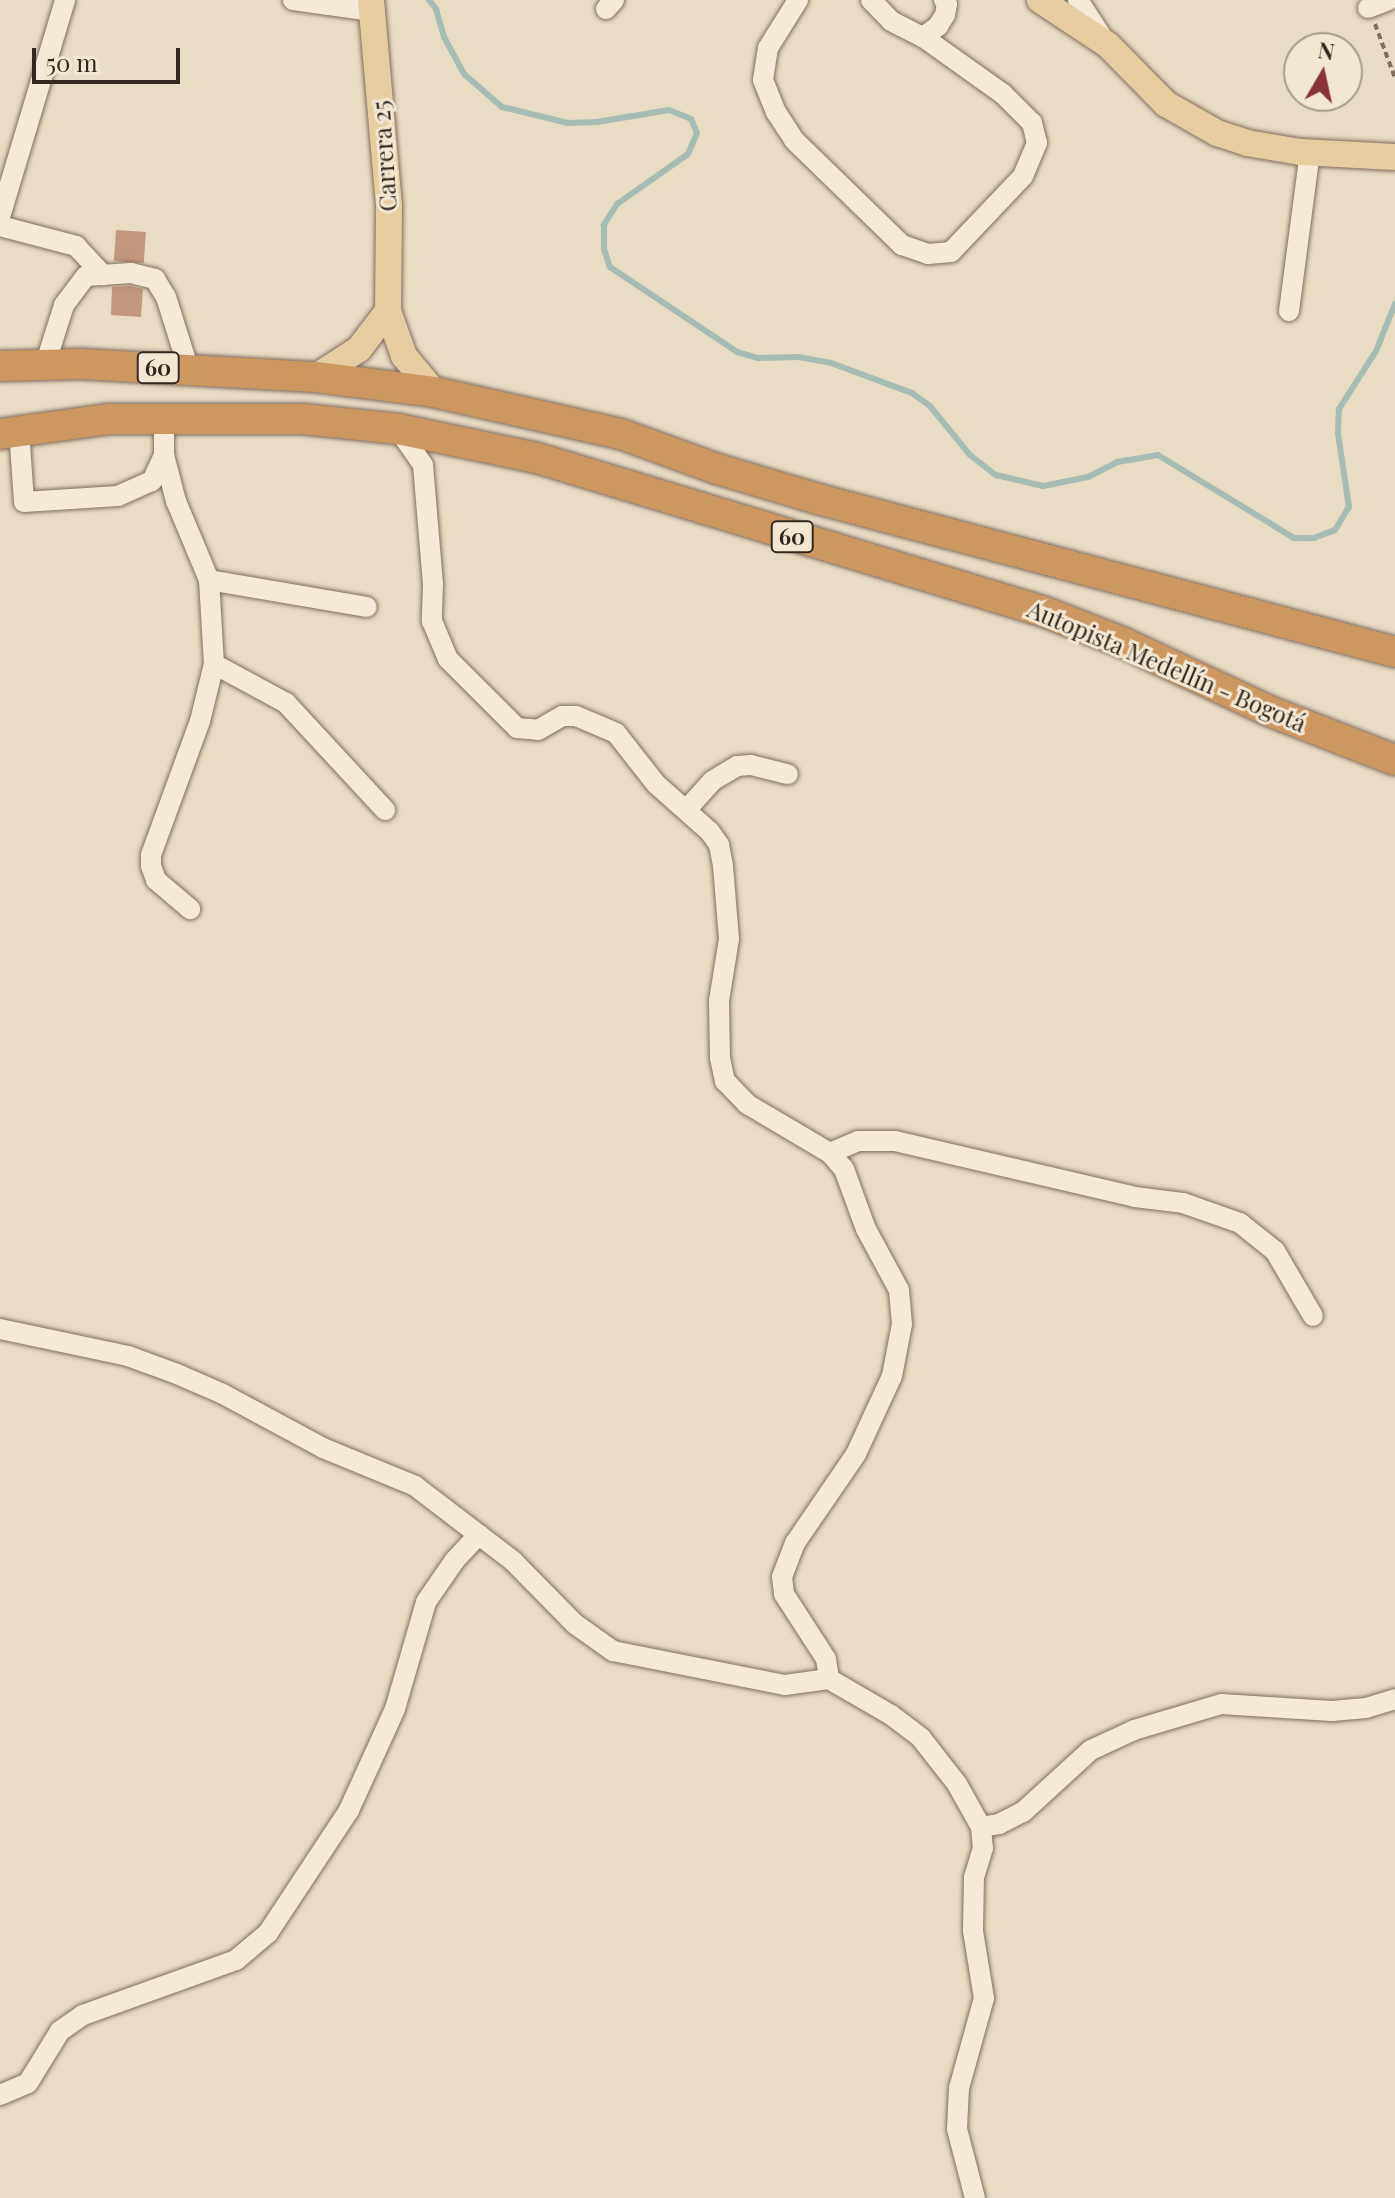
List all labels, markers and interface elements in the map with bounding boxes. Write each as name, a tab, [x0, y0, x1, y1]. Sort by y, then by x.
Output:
scale bar	[36, 32, 184, 82]
north arrow	[1283, 32, 1363, 112]
text: N	[1316, 34, 1337, 66]
text: 50 m	[46, 46, 98, 78]
street label: Carrera 25	[366, 99, 402, 213]
road number: 60	[136, 350, 180, 386]
road number: 60	[770, 519, 814, 555]
street label: Autopista Medellín - Bogotá	[1023, 594, 1311, 738]

